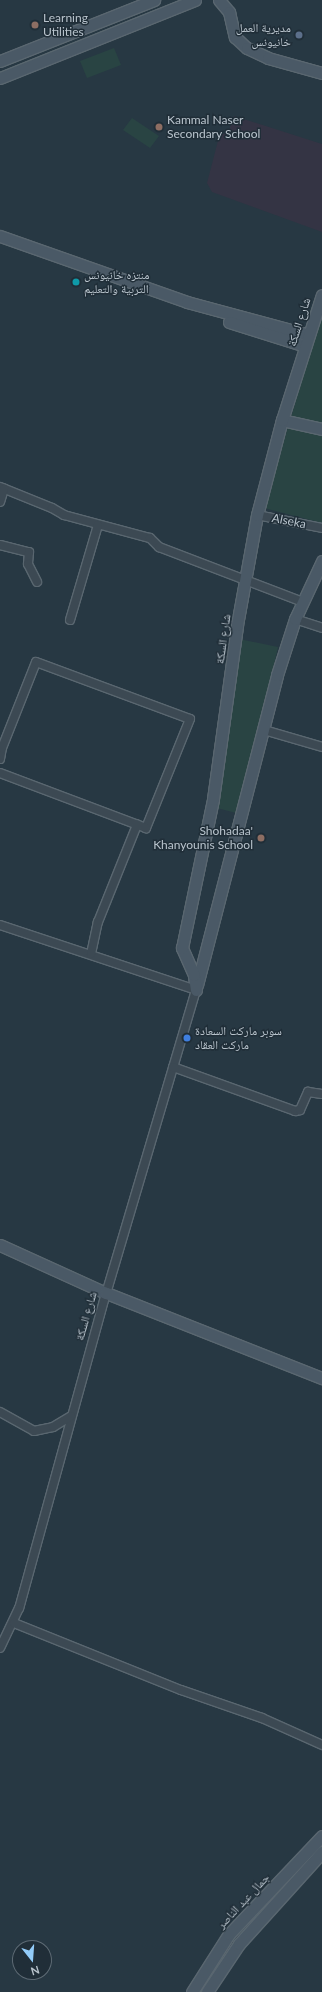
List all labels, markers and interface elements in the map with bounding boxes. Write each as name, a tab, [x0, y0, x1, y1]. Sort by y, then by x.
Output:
place label: Learning Utilities	[43, 11, 88, 39]
marker: Learning Utilities	[30, 20, 40, 30]
place label: مديرية العمل خانيونس	[236, 21, 291, 49]
marker: مديرية العمل خانيونس	[294, 30, 304, 40]
place label: Kammal Naser Secondary School	[167, 113, 261, 141]
marker: Kammal Naser Secondary School	[154, 122, 164, 132]
place label: منتزه خانيونس التربية والتعليم	[84, 268, 150, 296]
marker: منتزه خانيونس التربية والتعليم	[71, 277, 81, 287]
street label: شارع السكة	[284, 296, 314, 348]
street label: Alseka	[271, 511, 307, 531]
street label: شارع السكة	[212, 613, 234, 665]
place label: Shohadaa' Khanyounis School	[153, 824, 253, 852]
marker: Shohadaa' Khanyounis School	[256, 833, 266, 843]
place label: سوبر ماركت السعادة ماركت العقاد	[195, 1024, 282, 1052]
marker: سوبر ماركت السعادة ماركت العقاد	[182, 1033, 192, 1043]
street label: شارع السكة	[72, 1290, 100, 1342]
street label: جمال عبد الناصر	[214, 1870, 272, 1932]
north arrow	[12, 1940, 52, 1980]
text: N	[29, 1964, 41, 1978]

